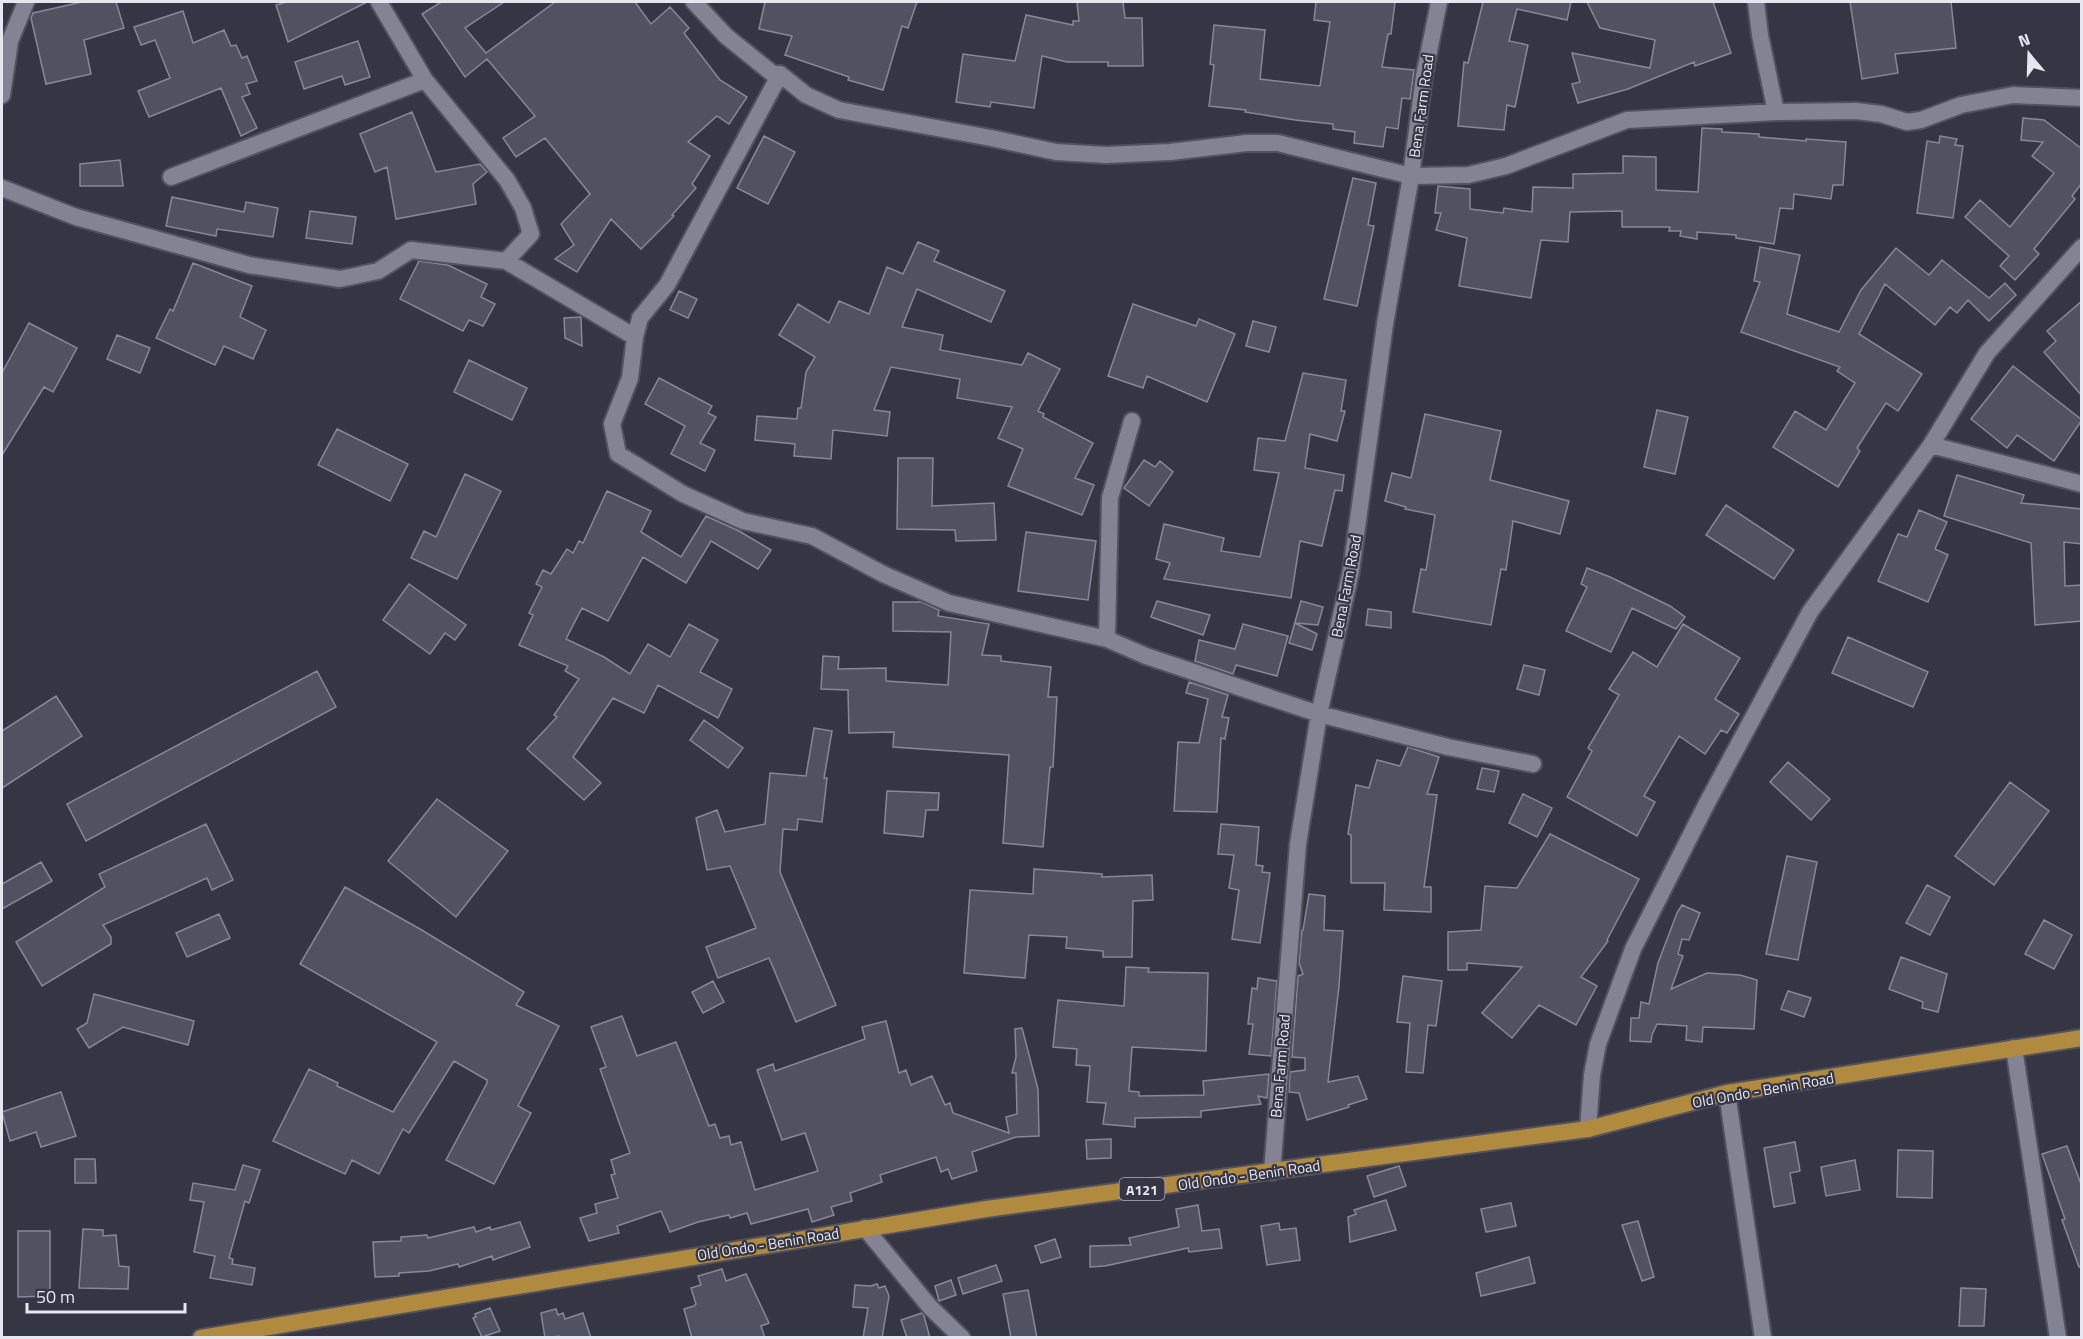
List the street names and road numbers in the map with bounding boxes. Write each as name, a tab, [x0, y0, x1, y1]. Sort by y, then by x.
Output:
street label: Bena Farm Road	[1402, 53, 1440, 159]
street label: Bena Farm Road	[1325, 533, 1367, 639]
street label: Bena Farm Road	[1264, 1013, 1296, 1119]
street label: Old Ondo - Benin Road	[1690, 1066, 1836, 1114]
street label: Old Ondo - Benin Road	[1176, 1154, 1322, 1196]
road number: A121	[1120, 1178, 1164, 1200]
street label: Old Ondo - Benin Road	[695, 1221, 841, 1267]

